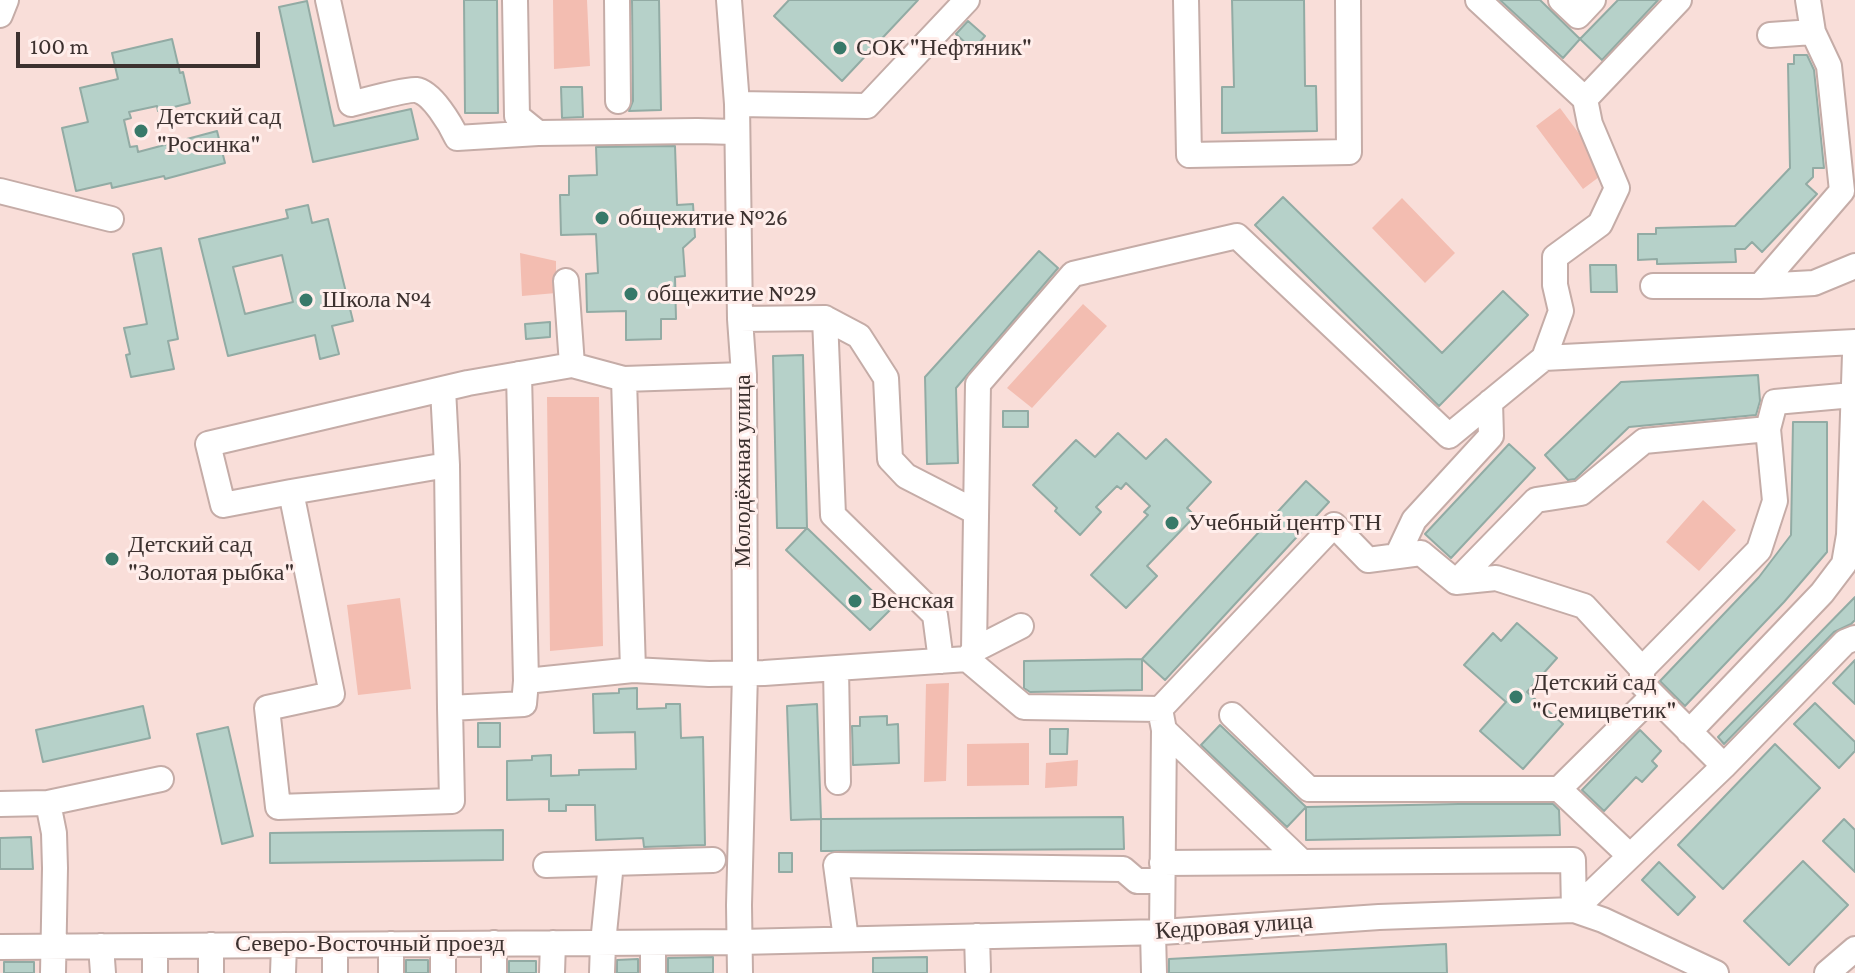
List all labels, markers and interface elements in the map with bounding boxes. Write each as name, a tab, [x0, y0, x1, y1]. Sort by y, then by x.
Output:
scale bar	[20, 16, 264, 66]
text: 100 m	[30, 32, 89, 59]
place label: СОК "Нефтяник"	[856, 34, 1032, 62]
marker: СОК "Нефтяник"	[831, 39, 849, 57]
place label: Детский сад "Росинка"	[157, 103, 281, 159]
marker: Детский сад "Росинка"	[132, 122, 150, 140]
place label: общежитие №26	[618, 204, 788, 232]
marker: общежитие №26	[593, 209, 611, 227]
place label: общежитие №29	[647, 280, 817, 308]
marker: общежитие №29	[622, 285, 640, 303]
place label: Школа №4	[322, 286, 432, 314]
marker: Школа №4	[297, 291, 315, 309]
street label: Молодёжная улица	[729, 374, 757, 568]
place label: Учебный центр ТН	[1188, 509, 1382, 537]
marker: Учебный центр ТН	[1163, 514, 1181, 532]
place label: Детский сад "Золотая рыбка"	[128, 531, 294, 587]
marker: Детский сад "Золотая рыбка"	[103, 550, 121, 568]
place label: Венская	[871, 587, 954, 615]
marker: Венская	[846, 592, 864, 610]
place label: Детский сад "Семицветик"	[1532, 669, 1676, 725]
marker: Детский сад "Семицветик"	[1507, 688, 1525, 706]
street label: Кедровая улица	[1154, 906, 1314, 946]
street label: Северо-Восточный проезд	[235, 930, 505, 958]

